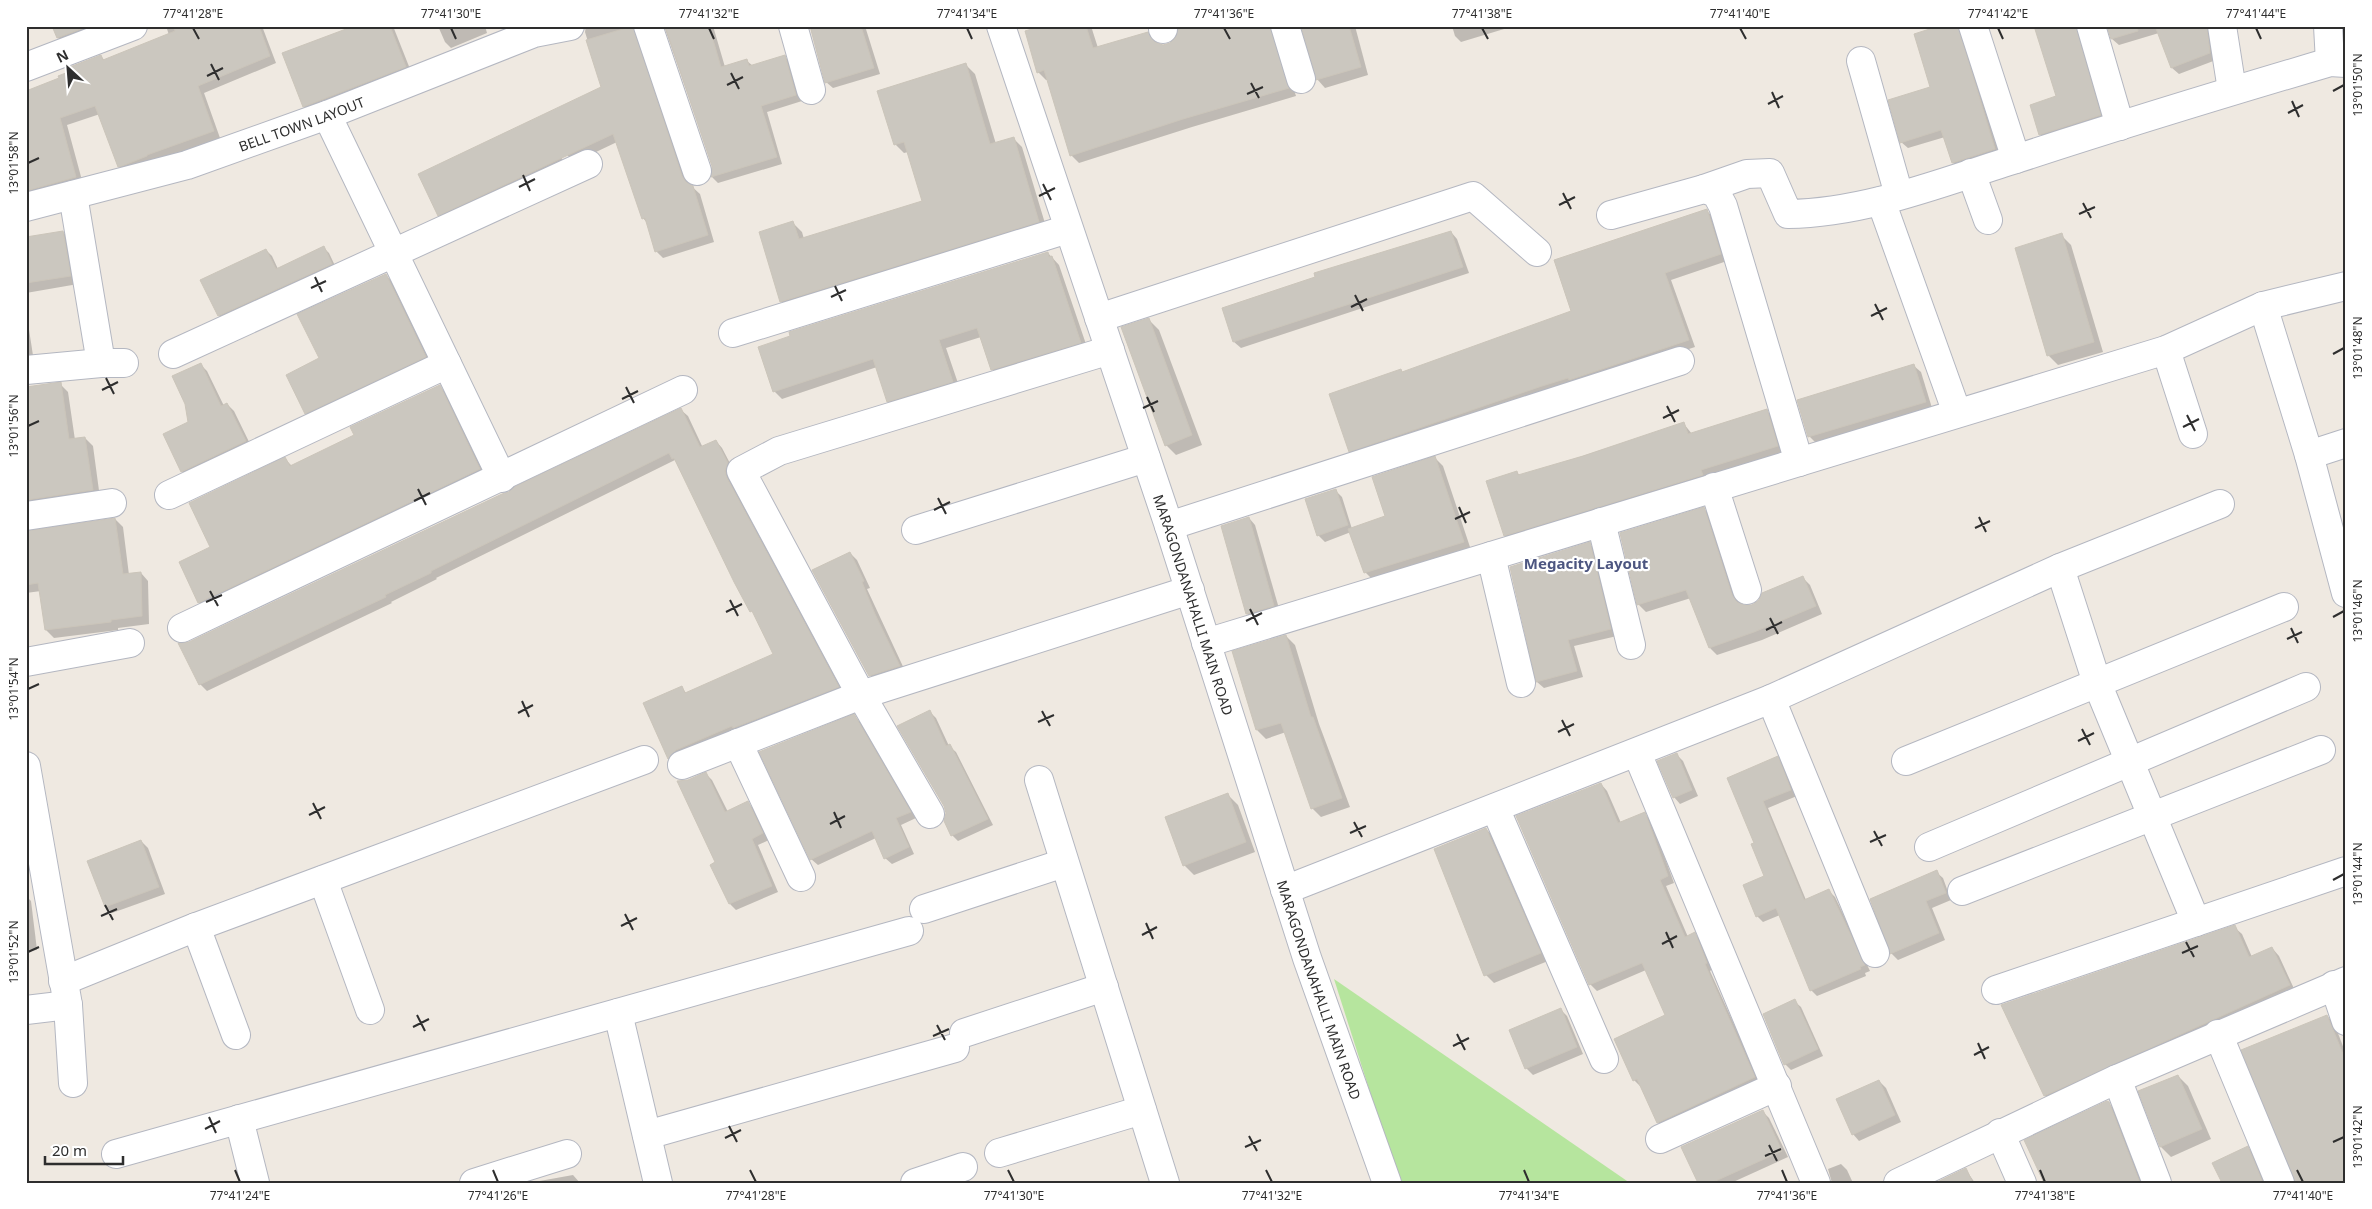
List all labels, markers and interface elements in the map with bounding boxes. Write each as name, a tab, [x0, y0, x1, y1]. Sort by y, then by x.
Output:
text: 77°41'28"E	[163, 5, 223, 22]
text: 77°41'30"E	[421, 5, 481, 22]
text: 77°41'32"E	[679, 5, 739, 22]
text: 77°41'34"E	[937, 5, 997, 22]
text: 77°41'36"E	[1194, 5, 1254, 22]
text: 77°41'38"E	[1452, 5, 1512, 22]
text: 77°41'40"E	[1710, 5, 1770, 22]
text: 77°41'42"E	[1968, 5, 2028, 22]
text: 77°41'44"E	[2226, 5, 2286, 22]
north arrow	[42, 42, 92, 92]
text: N	[53, 45, 71, 67]
text: 13°01'50"N	[2349, 53, 2366, 117]
street label: BELL TOWN LAYOUT	[236, 92, 367, 155]
text: 13°01'58"N	[5, 131, 22, 195]
text: 13°01'48"N	[2349, 316, 2366, 380]
text: 13°01'56"N	[5, 394, 22, 458]
street label: MARAGONDANAHALLI MAIN ROAD	[1149, 492, 1238, 718]
district label: Megacity Layout	[1524, 553, 1649, 573]
text: 13°01'46"N	[2349, 579, 2366, 643]
text: 13°01'54"N	[5, 657, 22, 721]
text: 13°01'44"N	[2349, 842, 2366, 906]
street label: MARAGONDANAHALLI MAIN ROAD	[1273, 878, 1366, 1102]
text: 13°01'52"N	[5, 920, 22, 984]
text: 13°01'42"N	[2349, 1105, 2366, 1169]
scale bar	[45, 1134, 122, 1166]
text: 20 m	[52, 1140, 87, 1160]
text: 77°41'24"E	[210, 1187, 270, 1204]
text: 77°41'26"E	[468, 1187, 528, 1204]
text: 77°41'28"E	[726, 1187, 786, 1204]
text: 77°41'30"E	[984, 1187, 1044, 1204]
text: 77°41'32"E	[1242, 1187, 1302, 1204]
text: 77°41'34"E	[1499, 1187, 1559, 1204]
text: 77°41'36"E	[1757, 1187, 1817, 1204]
text: 77°41'38"E	[2015, 1187, 2075, 1204]
text: 77°41'40"E	[2273, 1187, 2333, 1204]

